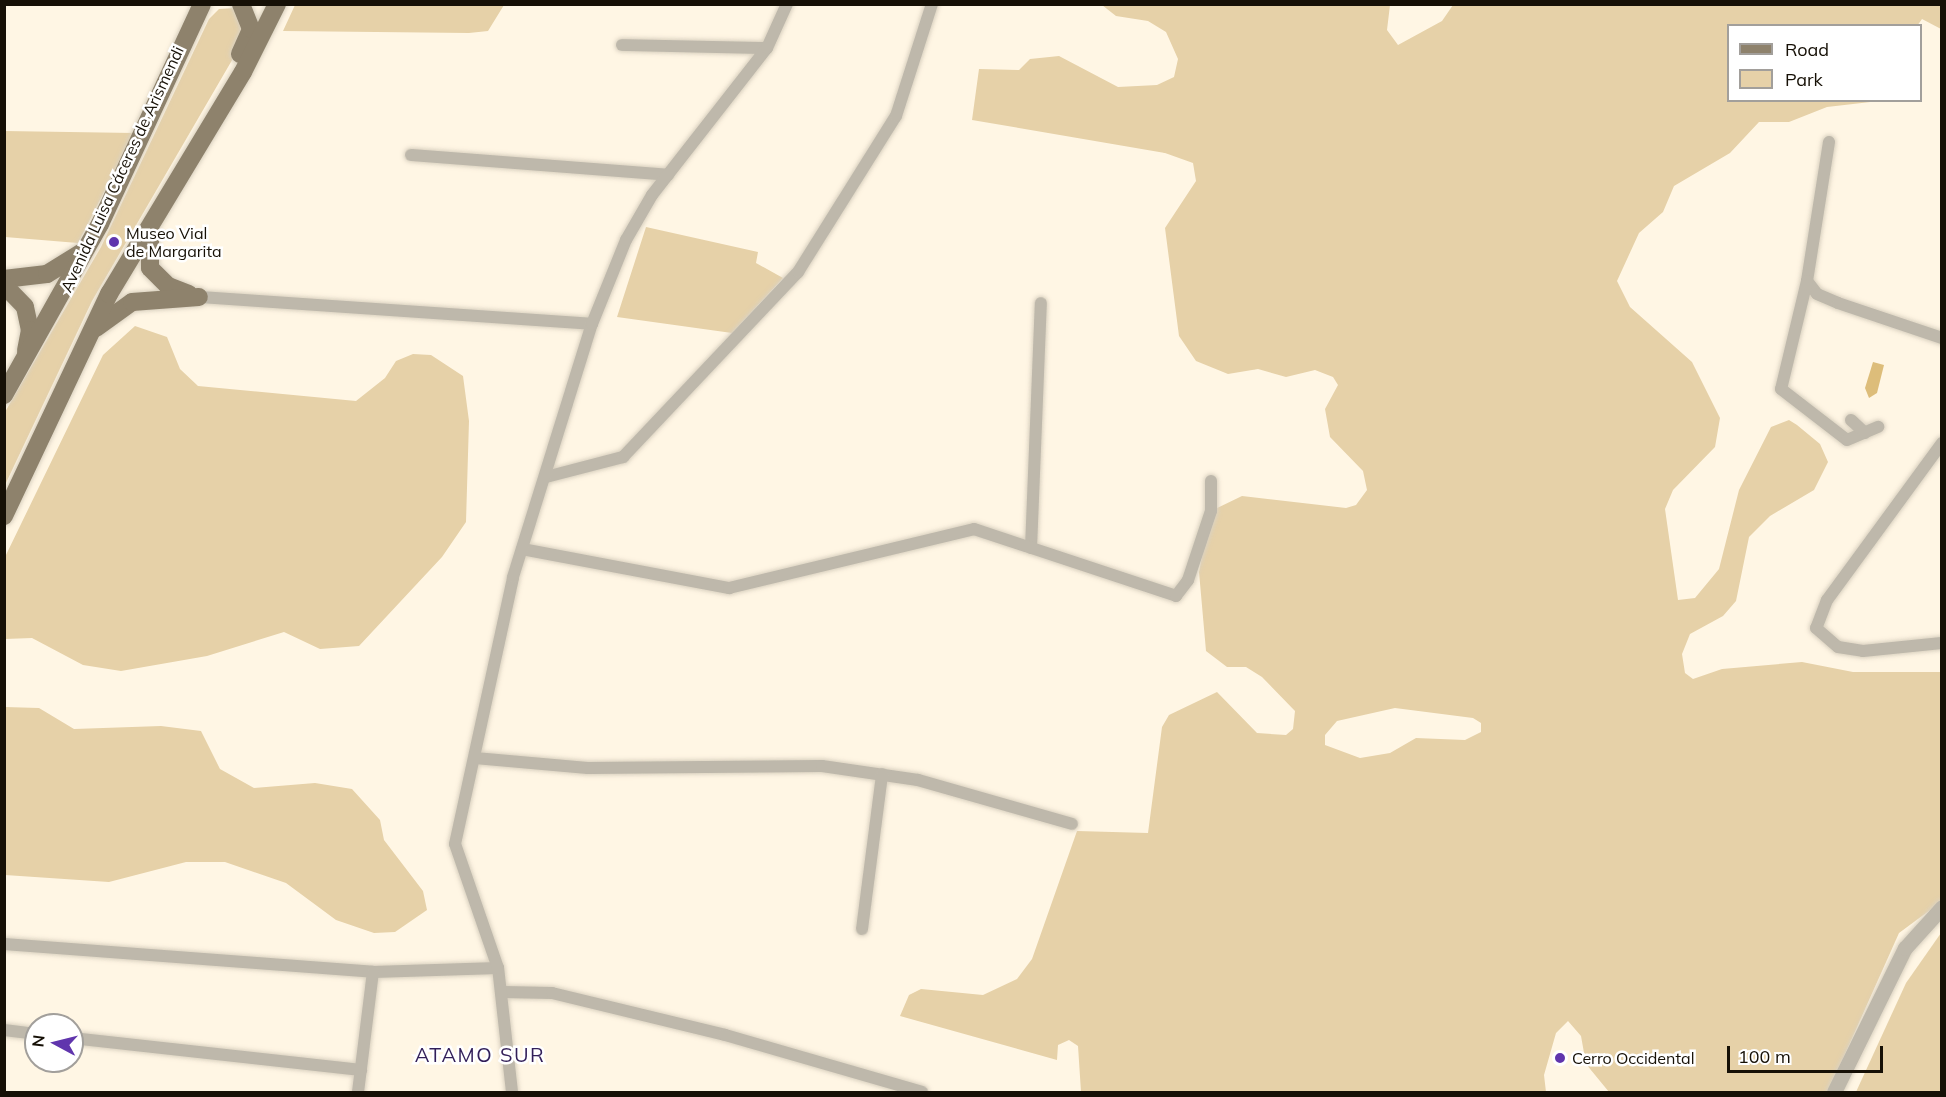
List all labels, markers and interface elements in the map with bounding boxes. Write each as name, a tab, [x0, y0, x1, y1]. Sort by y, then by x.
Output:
legend	[1727, 24, 1922, 102]
text: Road	[1785, 38, 1829, 61]
street label: Avenida Luisa Cáceres de Arismendi	[56, 43, 188, 295]
text: Park	[1785, 68, 1823, 91]
place label: Museo Vial de Margarita	[126, 223, 222, 261]
marker: Museo Vial de Margarita	[107, 235, 121, 249]
north arrow	[24, 1013, 84, 1073]
text: N	[27, 1034, 49, 1048]
scale bar	[1730, 1034, 1886, 1072]
district label: ATAMO SUR	[415, 1042, 545, 1066]
text: 100 m	[1738, 1045, 1791, 1068]
place label: Cerro Occidental	[1572, 1048, 1694, 1068]
marker: Cerro Occidental	[1553, 1051, 1567, 1065]

